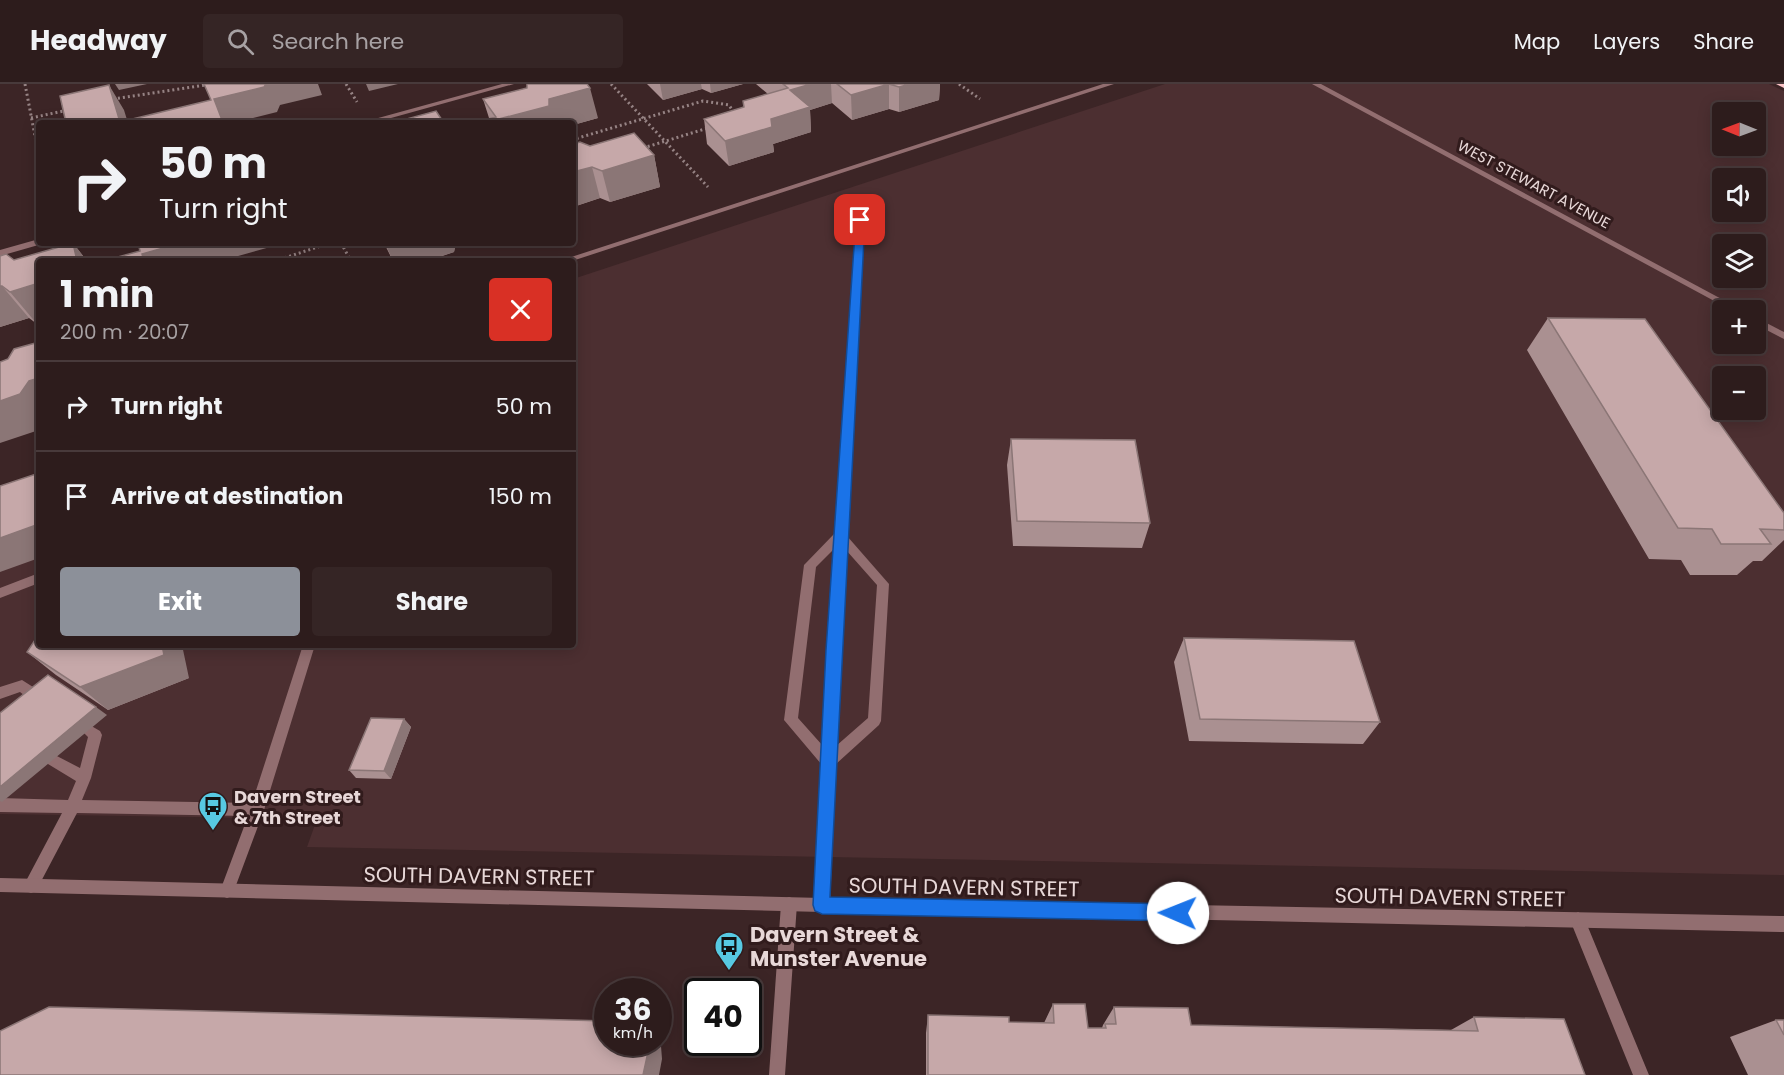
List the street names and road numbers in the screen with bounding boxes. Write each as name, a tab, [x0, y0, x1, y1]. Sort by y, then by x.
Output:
street label: WEST STEWART AVENUE	[1454, 135, 1614, 233]
street label: SOUTH DAVERN STREET	[363, 859, 595, 893]
street label: SOUTH DAVERN STREET	[848, 870, 1080, 904]
street label: SOUTH DAVERN STREET	[1334, 880, 1566, 914]

